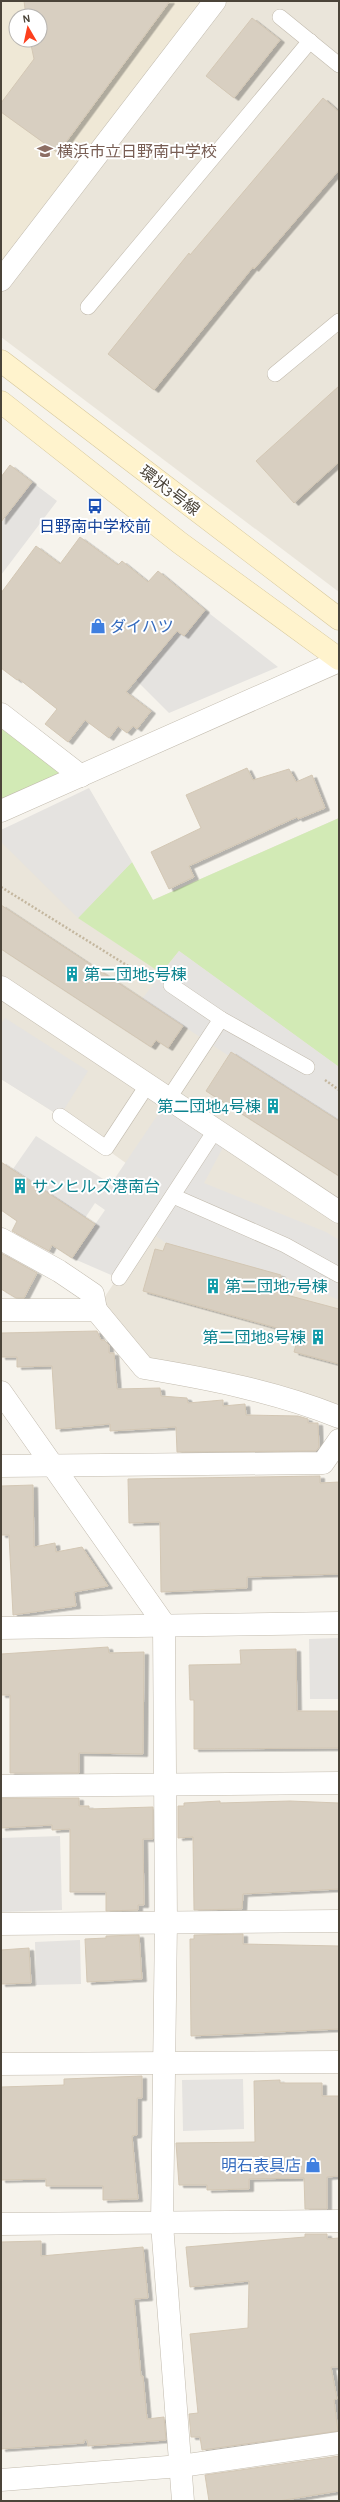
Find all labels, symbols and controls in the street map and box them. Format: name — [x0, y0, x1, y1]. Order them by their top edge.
north arrow — [8, 8, 48, 48]
text: N — [22, 13, 31, 25]
school or university icon: 横浜市立日野南中学校 — [36, 142, 54, 160]
place label: 横浜市立日野南中学校 — [57, 143, 217, 160]
street label: 環状3号線 — [136, 462, 203, 518]
bus stop icon: 日野南中学校前 — [86, 497, 104, 515]
place label: 日野南中学校前 — [39, 518, 151, 535]
shop icon: ダイハツ — [89, 617, 107, 635]
place label: ダイハツ — [110, 618, 174, 635]
building icon: 第二団地5号棟 — [63, 965, 81, 983]
place label: 第二団地5号棟 — [84, 966, 187, 983]
building icon: 第二団地4号棟 — [264, 1097, 282, 1115]
place label: 第二団地4号棟 — [157, 1098, 261, 1115]
building icon: サンヒルズ港南台 — [11, 1177, 29, 1195]
place label: サンヒルズ港南台 — [32, 1178, 160, 1195]
building icon: 第二団地7号棟 — [204, 1277, 222, 1295]
place label: 第二団地7号棟 — [225, 1278, 328, 1295]
building icon: 第二団地8号棟 — [309, 1328, 327, 1346]
place label: 第二団地8号棟 — [202, 1329, 306, 1346]
shop icon: 明石表具店 — [304, 2156, 322, 2174]
place label: 明石表具店 — [221, 2158, 301, 2174]

